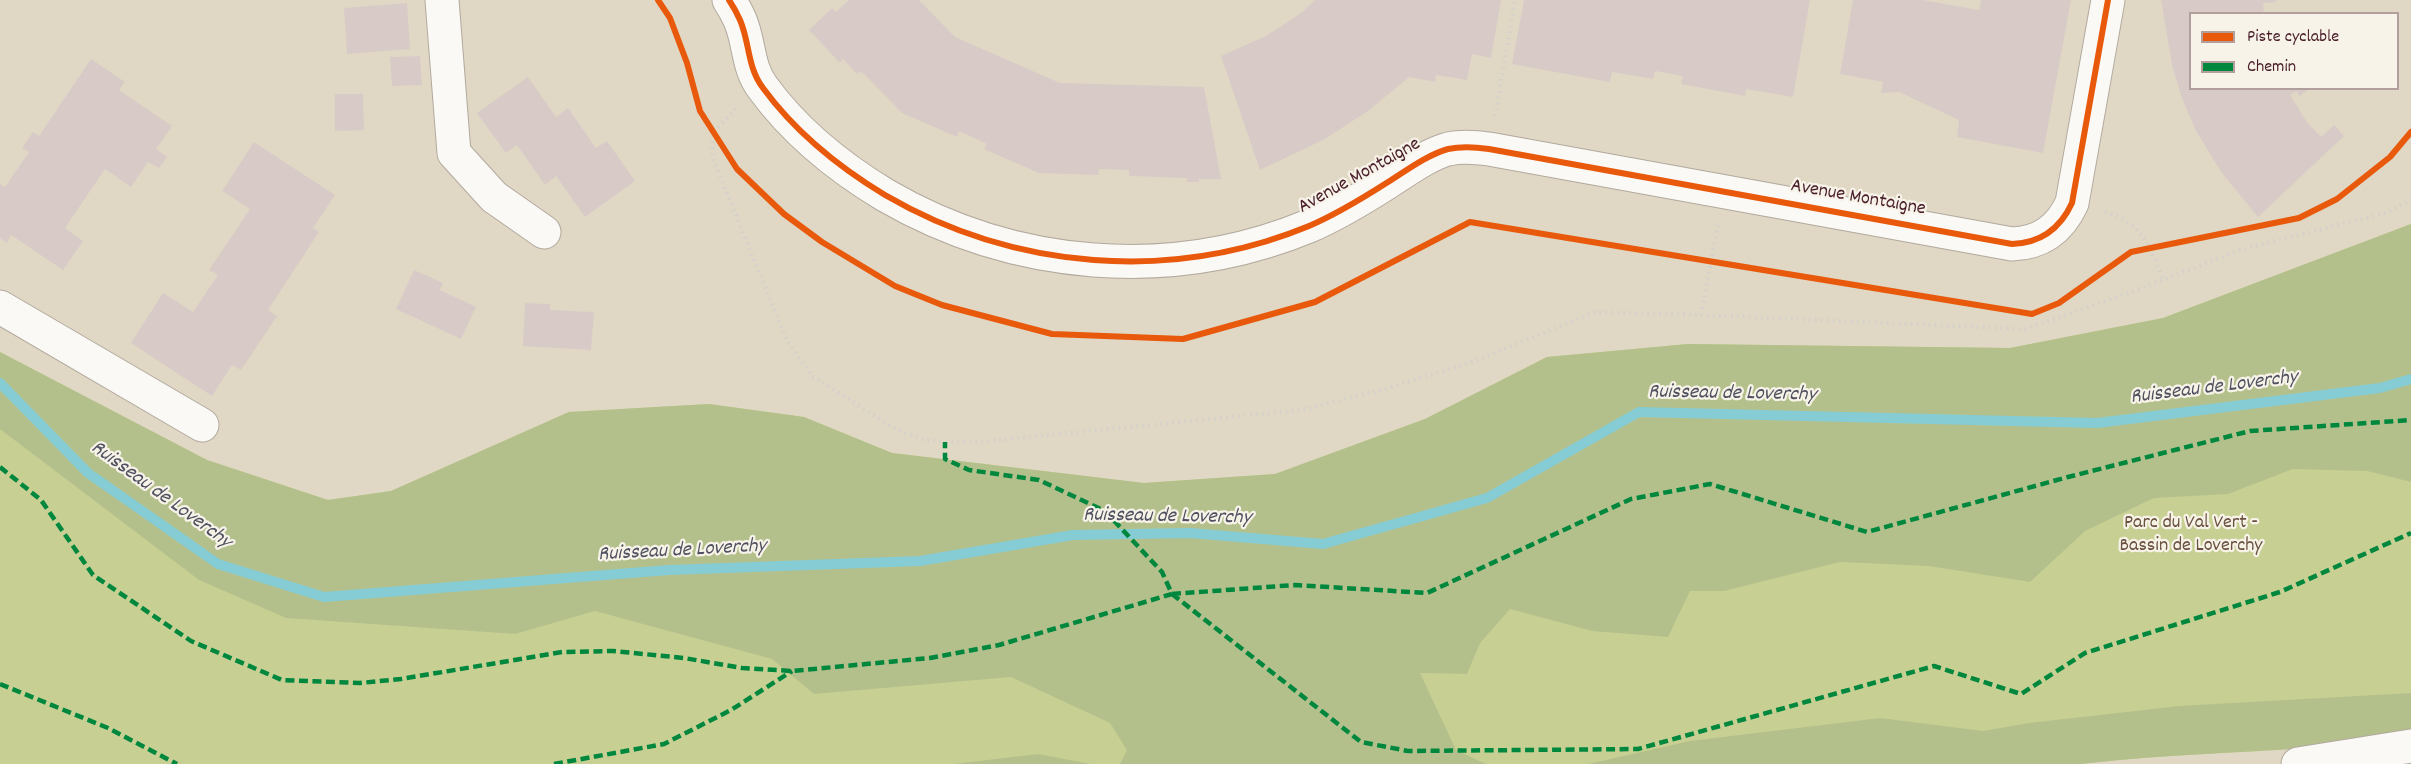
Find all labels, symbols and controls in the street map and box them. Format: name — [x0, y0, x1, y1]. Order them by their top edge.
legend — [2189, 12, 2399, 90]
text: Piste cyclable — [2247, 25, 2339, 50]
text: Chemin — [2247, 55, 2296, 80]
street label: Avenue Montaigne — [1295, 133, 1425, 221]
street label: Avenue Montaigne — [1789, 175, 1927, 223]
water label: Ruisseau de Loverchy — [2129, 366, 2299, 412]
water label: Ruisseau de Loverchy — [1648, 381, 1816, 409]
water label: Ruisseau de Loverchy — [85, 436, 235, 556]
water label: Ruisseau de Loverchy — [1083, 504, 1251, 532]
park label: Parc du Val Vert - Bassin de Loverchy — [2120, 512, 2262, 559]
water label: Ruisseau de Loverchy — [597, 535, 767, 569]

